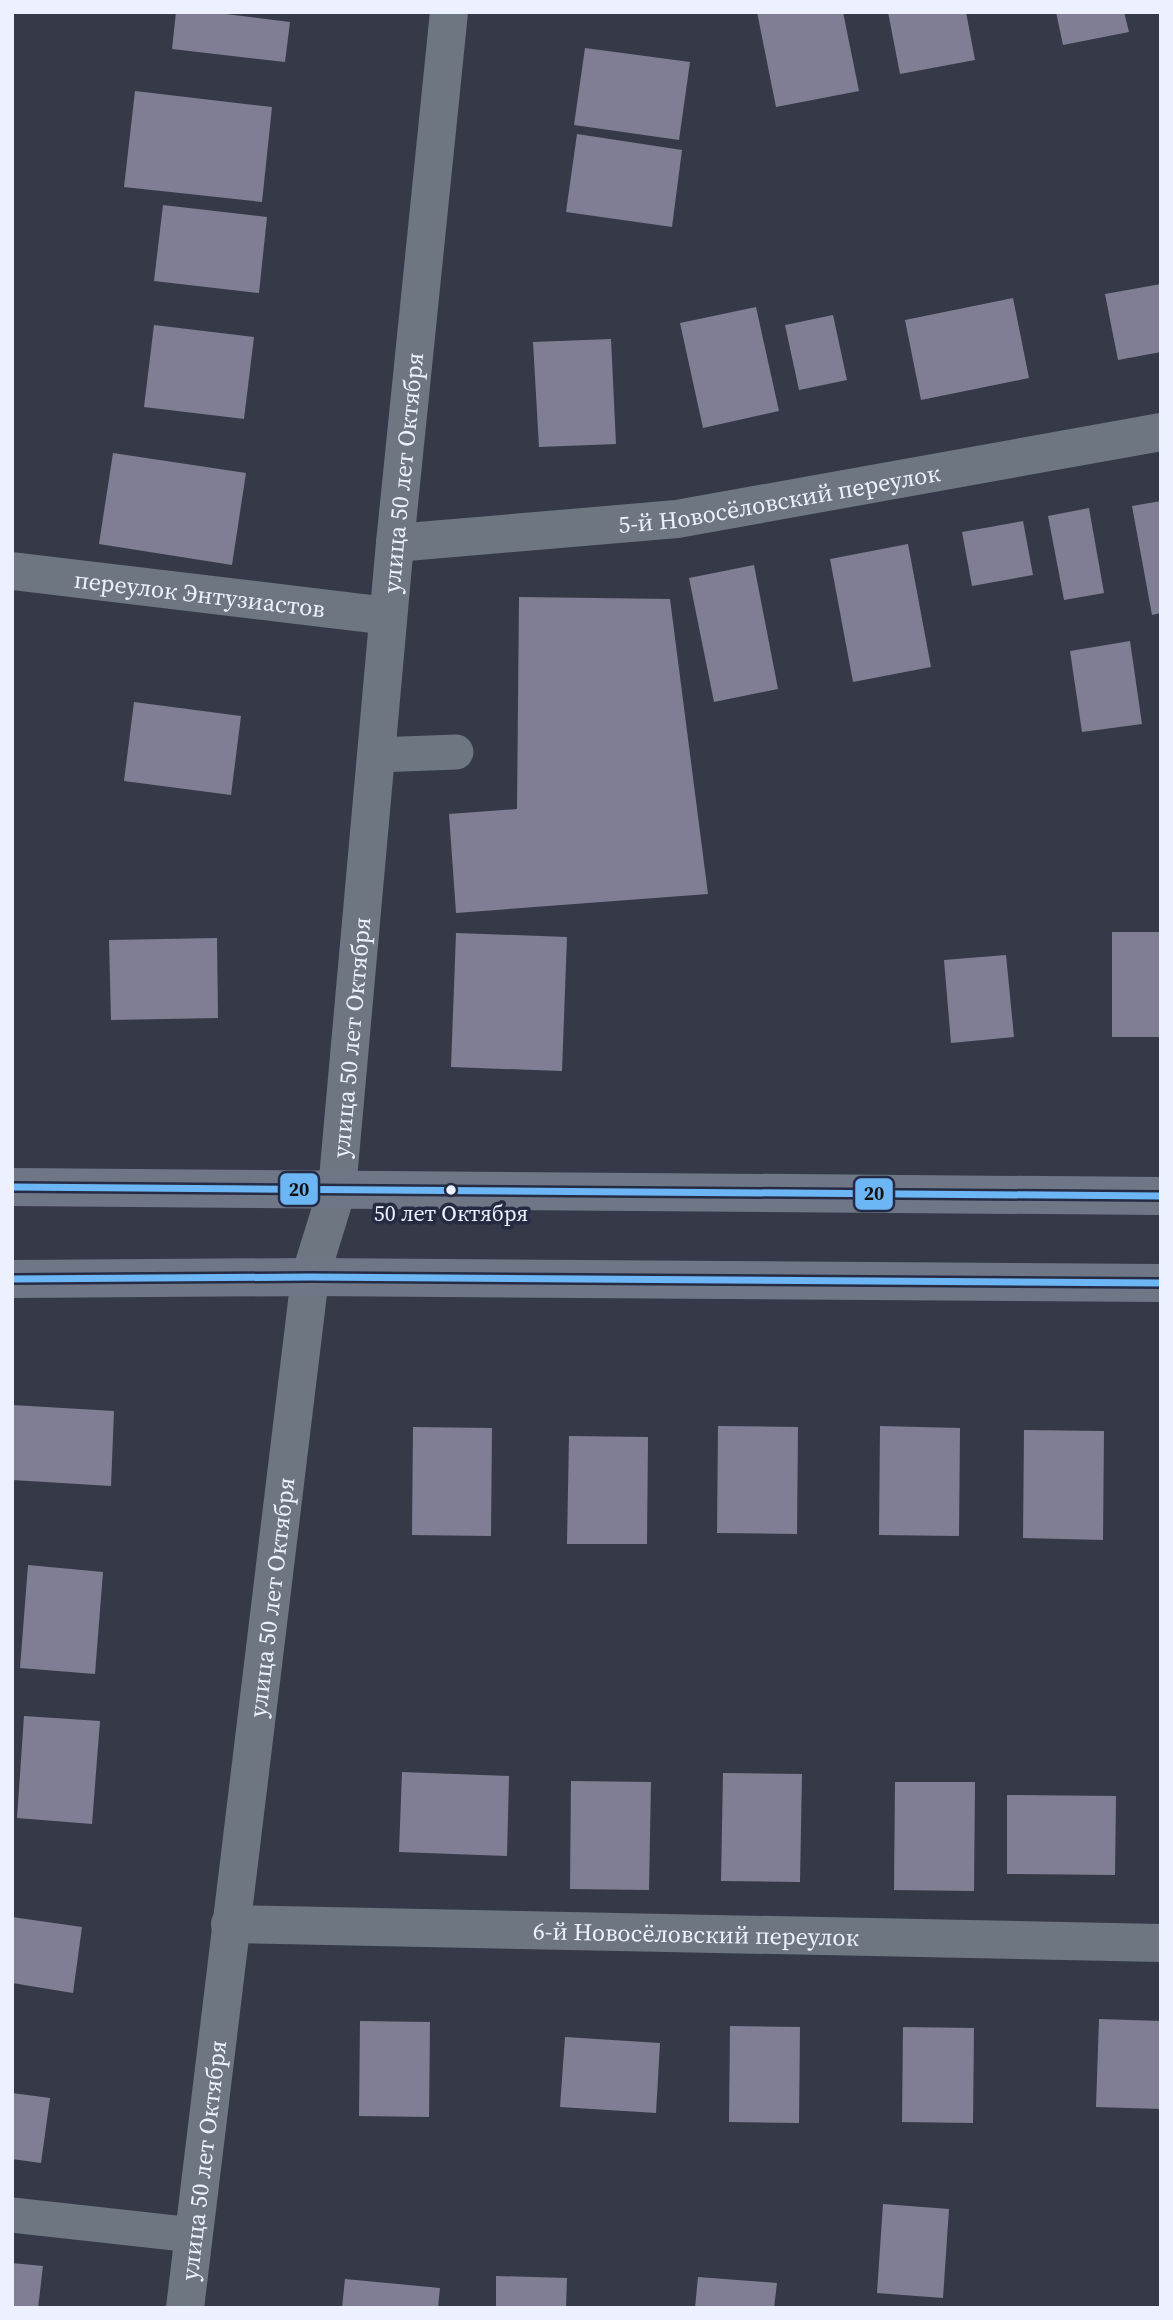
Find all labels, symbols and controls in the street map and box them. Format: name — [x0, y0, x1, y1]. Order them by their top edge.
street label: улица 50 лет Октября — [374, 351, 431, 594]
street label: 5-й Новосёловский переулок — [617, 456, 943, 540]
street label: переулок Энтузиастов — [72, 562, 327, 625]
street label: улица 50 лет Октября — [323, 915, 378, 1159]
line badge: 20 — [279, 1172, 319, 1206]
text: 20 — [289, 1176, 309, 1202]
line badge: 20 — [854, 1177, 894, 1211]
text: 20 — [864, 1180, 884, 1206]
marker: 50 лет Октября — [444, 1183, 458, 1197]
place label: 50 лет Октября — [374, 1198, 528, 1228]
street label: улица 50 лет Октября — [240, 1475, 302, 1719]
street label: 6-й Новосёловский переулок — [533, 1914, 859, 1953]
street label: улица 50 лет Октября — [172, 2038, 234, 2282]

